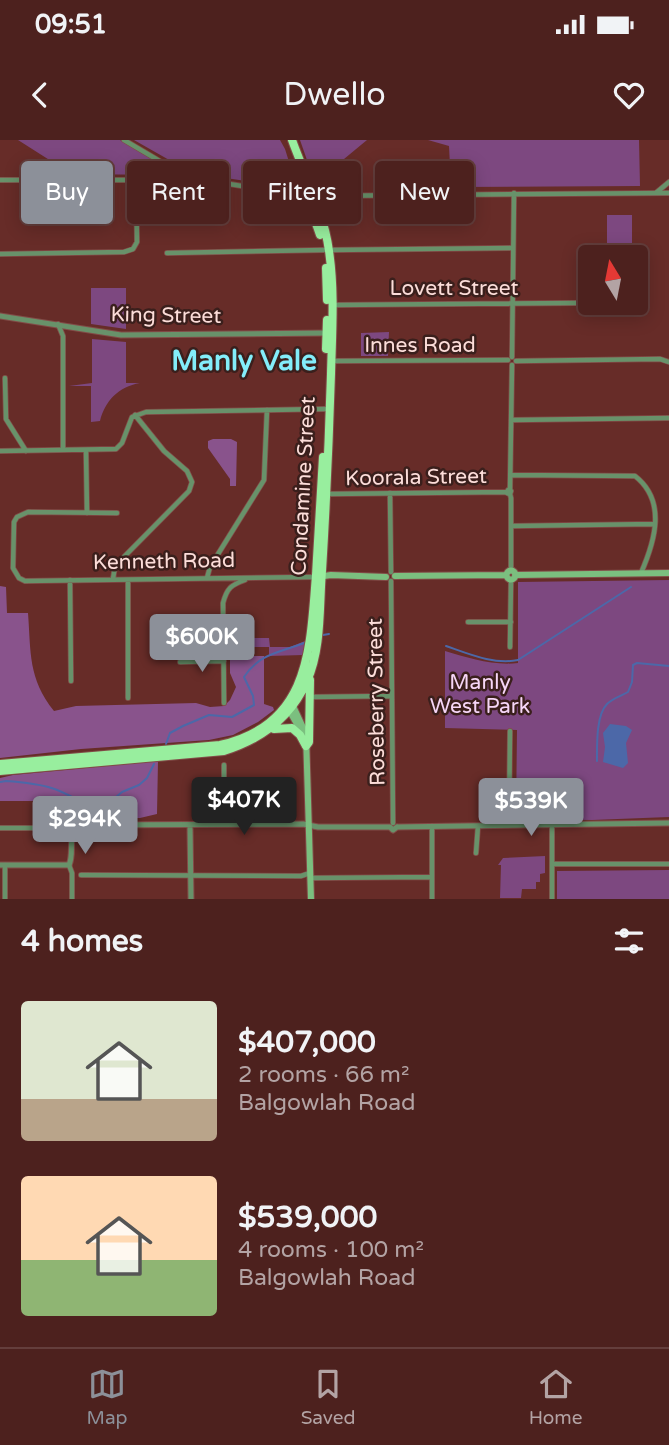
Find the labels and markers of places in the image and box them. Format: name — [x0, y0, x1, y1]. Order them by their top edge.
pin: $600K — [153, 615, 251, 674]
pin: $407K — [195, 778, 293, 837]
pin: $539K — [482, 778, 580, 838]
pin: $294K — [36, 796, 134, 856]

